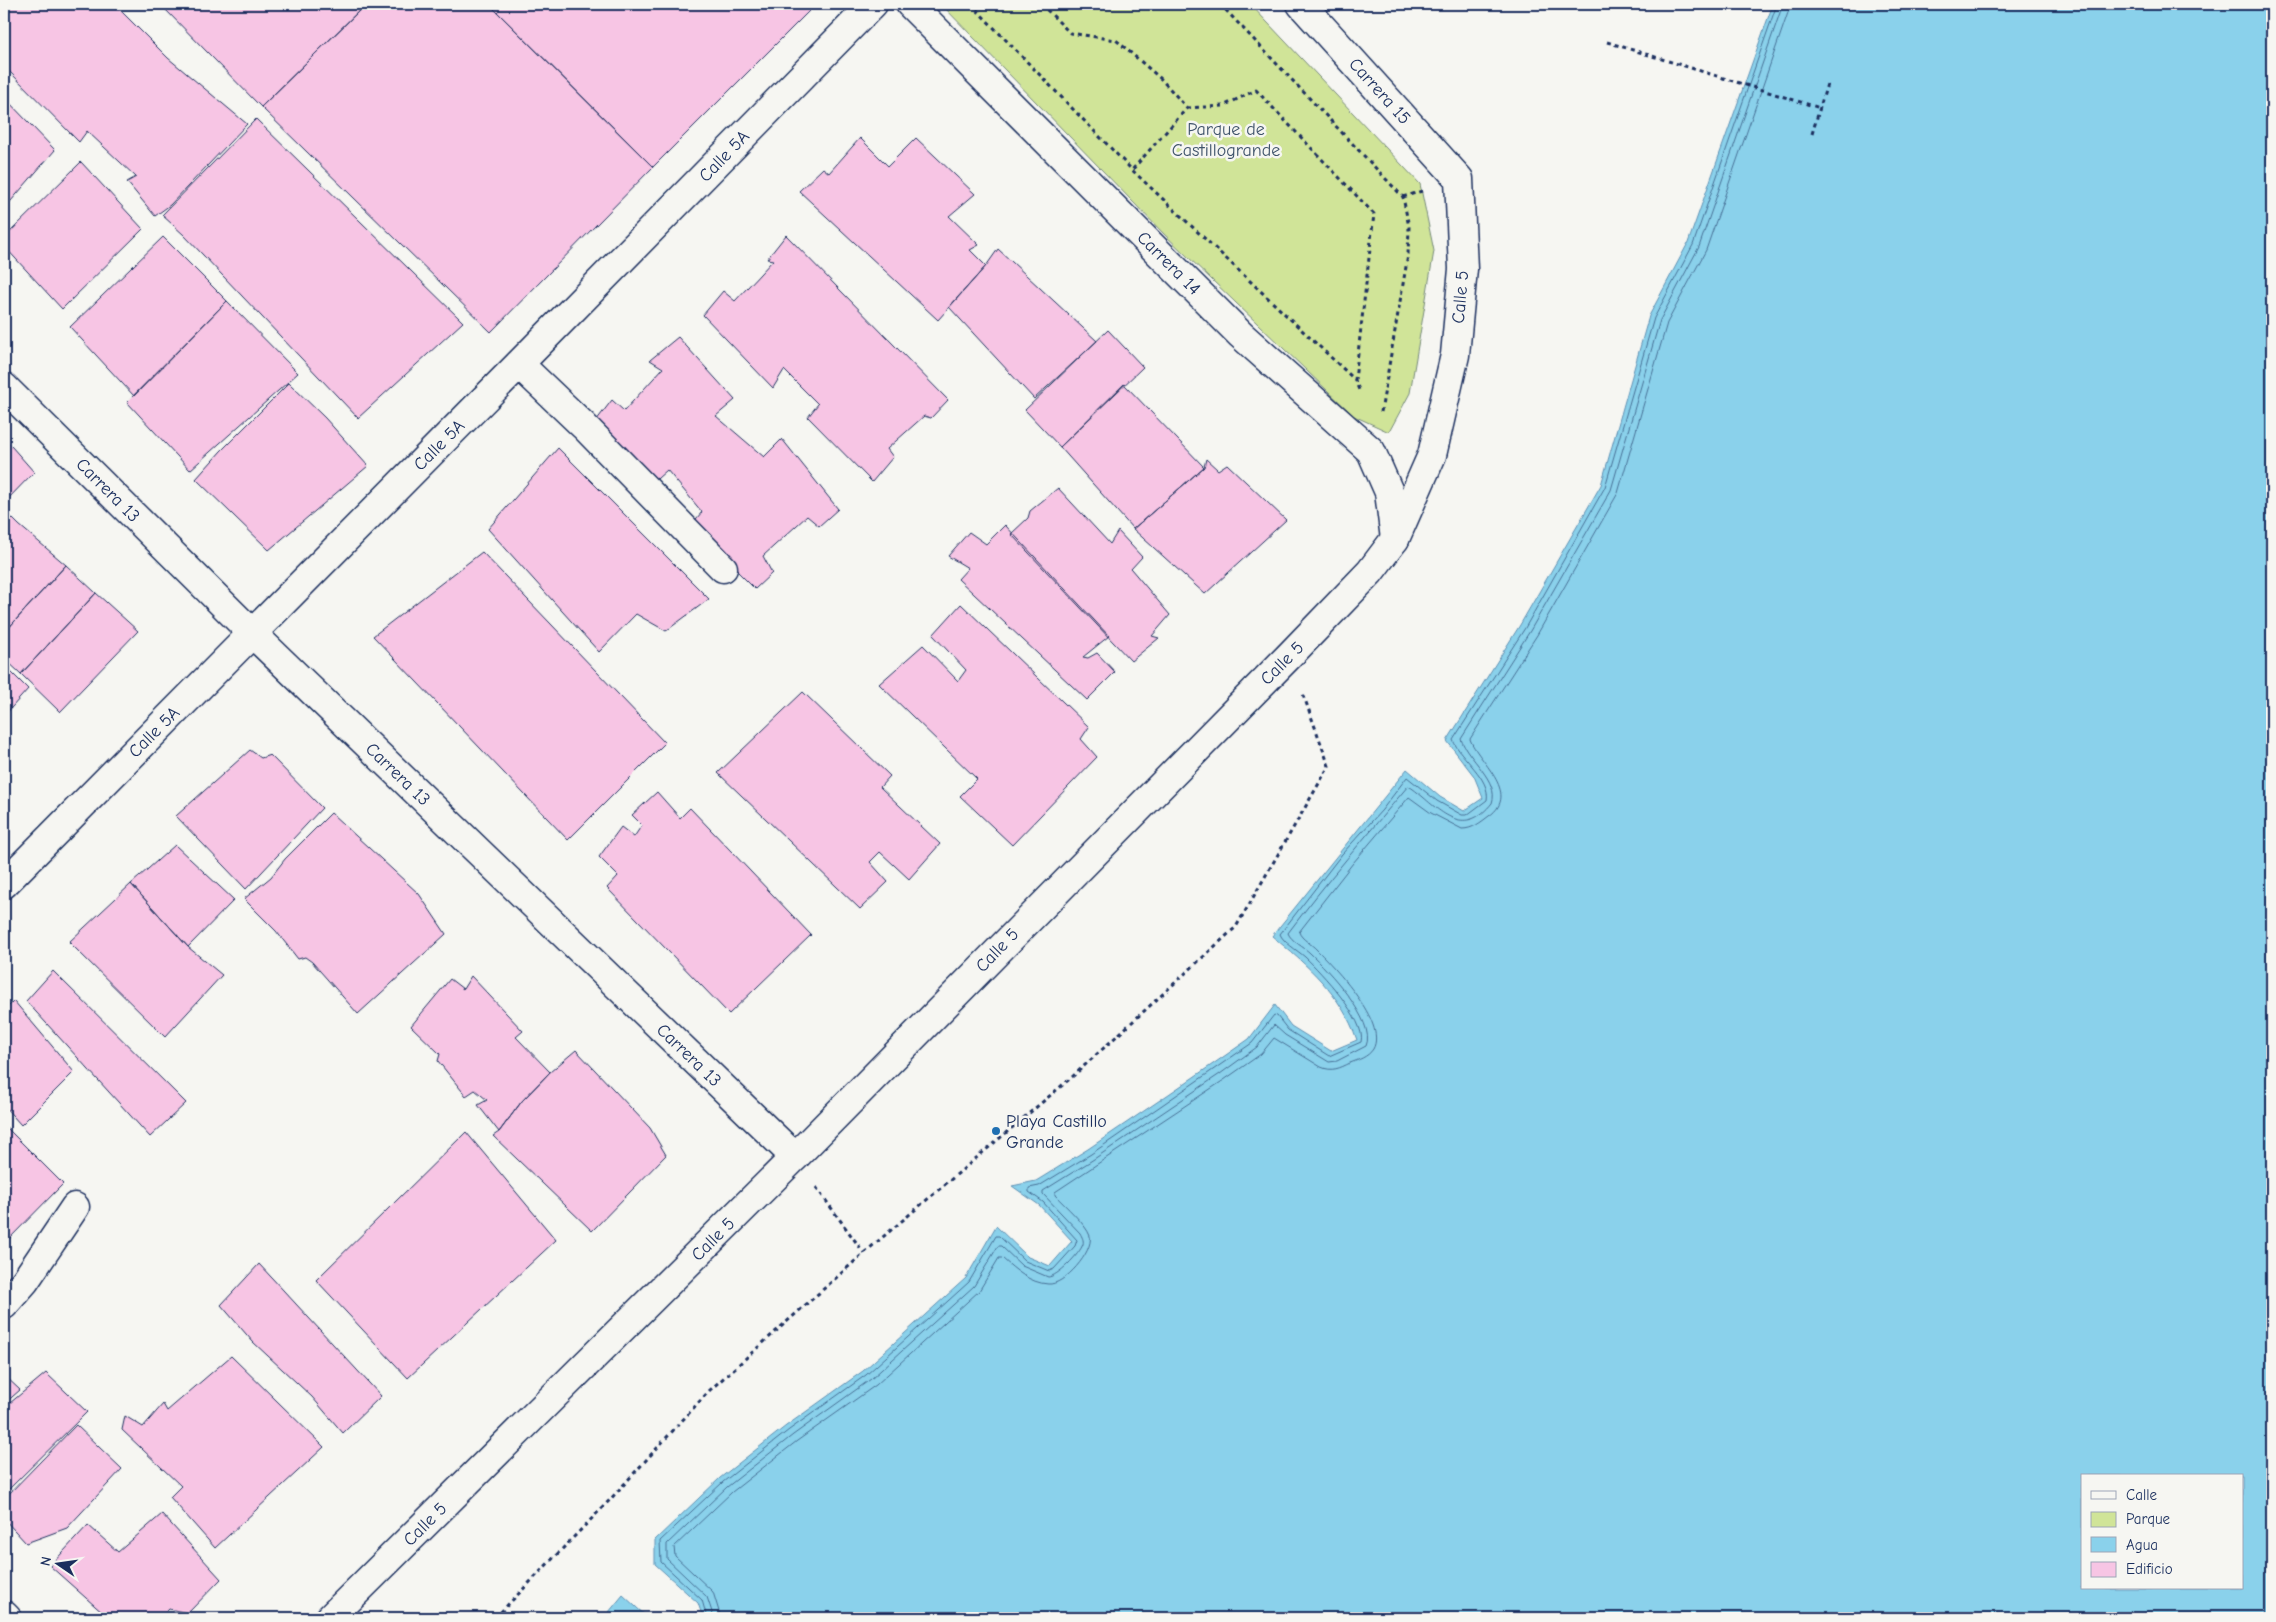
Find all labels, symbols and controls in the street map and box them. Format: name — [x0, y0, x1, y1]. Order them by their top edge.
street label: Carrera 15 — [1344, 54, 1415, 129]
park label: Parque de Castillogrande — [1172, 119, 1280, 161]
street label: Calle 5A — [695, 126, 754, 186]
street label: Carrera 14 — [1133, 227, 1205, 299]
street label: Calle 5 — [1448, 270, 1473, 324]
street label: Calle 5A — [409, 415, 469, 475]
street label: Carrera 13 — [71, 454, 144, 527]
street label: Calle 5 — [1256, 637, 1309, 690]
street label: Calle 5A — [124, 702, 184, 762]
street label: Carrera 13 — [361, 738, 434, 810]
street label: Calle 5 — [971, 924, 1023, 977]
street label: Carrera 13 — [652, 1019, 725, 1091]
place label: Playa Castillo Grande — [1006, 1111, 1107, 1153]
marker: Playa Castillo Grande — [990, 1125, 1002, 1137]
street label: Calle 5 — [687, 1213, 740, 1266]
legend — [2081, 1474, 2244, 1590]
text: Calle — [2126, 1486, 2158, 1504]
street label: Calle 5 — [399, 1498, 452, 1551]
text: Parque — [2126, 1510, 2171, 1528]
text: Agua — [2126, 1536, 2158, 1554]
north arrow — [32, 1540, 82, 1590]
text: N — [37, 1555, 55, 1568]
text: Edificio — [2126, 1560, 2173, 1578]

